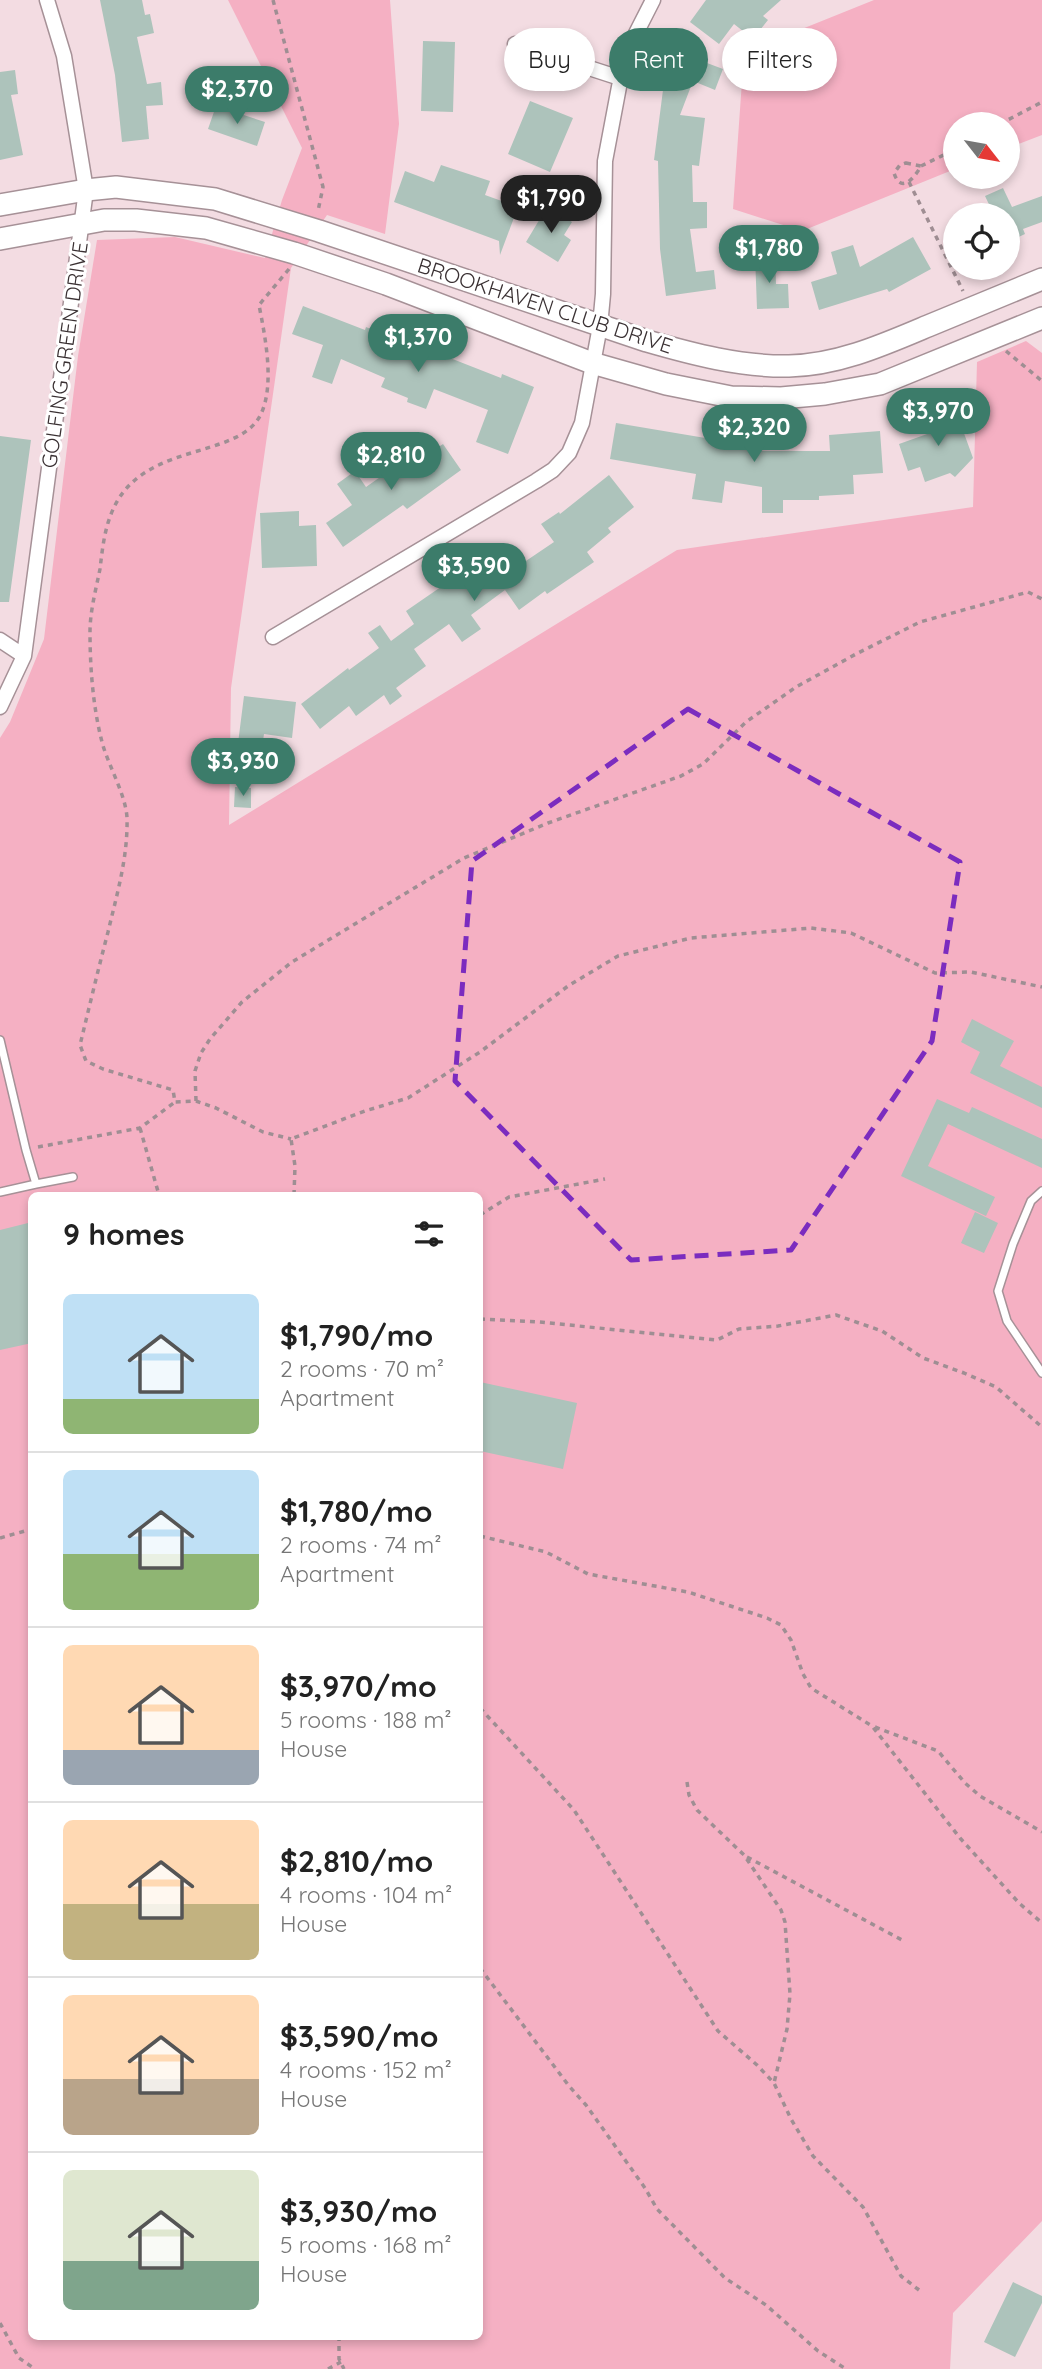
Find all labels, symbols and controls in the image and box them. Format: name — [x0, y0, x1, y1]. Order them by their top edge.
chip: Buy — [504, 28, 595, 91]
chip: Rent — [609, 28, 708, 91]
chip: Filters — [722, 28, 837, 91]
pin: $2,370 — [180, 66, 294, 126]
text: $2,370 — [201, 74, 273, 103]
north arrow — [943, 112, 1020, 189]
map controls — [943, 112, 1020, 280]
pin: $1,790 — [494, 176, 608, 235]
text: $1,790 — [517, 183, 585, 212]
button: locate — [943, 203, 1020, 280]
pin: $1,780 — [712, 226, 826, 285]
text: $1,780 — [735, 233, 803, 262]
street label: GOLFING GREEN DRIVE — [35, 240, 93, 470]
street label: BROOKHAVEN CLUB DRIVE — [414, 251, 676, 359]
pin: $1,370 — [361, 314, 475, 374]
text: $1,370 — [384, 322, 452, 351]
pin: $3,970 — [881, 388, 995, 448]
text: $3,970 — [902, 396, 974, 425]
pin: $2,320 — [697, 405, 811, 464]
text: $2,320 — [718, 412, 790, 441]
pin: $2,810 — [334, 433, 448, 492]
text: $2,810 — [357, 440, 425, 469]
pin: $3,590 — [417, 544, 531, 603]
text: $3,590 — [438, 551, 510, 580]
pin: $3,930 — [186, 738, 300, 798]
text: $3,930 — [207, 746, 279, 775]
text: 9 homes — [63, 1215, 185, 1253]
icon: filters — [410, 1215, 448, 1253]
text: $1,790/mo — [280, 1316, 433, 1354]
icon: home — [119, 1322, 203, 1406]
text: 2 rooms · 70 m² — [280, 1354, 444, 1383]
text: Apartment — [280, 1383, 394, 1412]
text: $1,780/mo — [280, 1492, 433, 1530]
icon: home — [119, 1498, 203, 1582]
text: 2 rooms · 74 m² — [280, 1530, 442, 1559]
text: Apartment — [280, 1559, 394, 1588]
text: $3,970/mo — [280, 1667, 437, 1705]
icon: home — [119, 1673, 203, 1757]
text: 5 rooms · 188 m² — [280, 1705, 452, 1734]
text: House — [280, 1734, 347, 1763]
text: $2,810/mo — [280, 1842, 433, 1880]
icon: home — [119, 1848, 203, 1932]
text: 4 rooms · 104 m² — [280, 1880, 452, 1909]
text: House — [280, 1909, 347, 1938]
text: $3,590/mo — [280, 2017, 438, 2055]
icon: home — [119, 2023, 203, 2107]
text: 4 rooms · 152 m² — [280, 2055, 452, 2084]
text: House — [280, 2084, 347, 2113]
text: $3,930/mo — [280, 2192, 437, 2230]
icon: home — [119, 2198, 203, 2282]
text: 5 rooms · 168 m² — [280, 2230, 452, 2259]
text: House — [280, 2259, 347, 2288]

